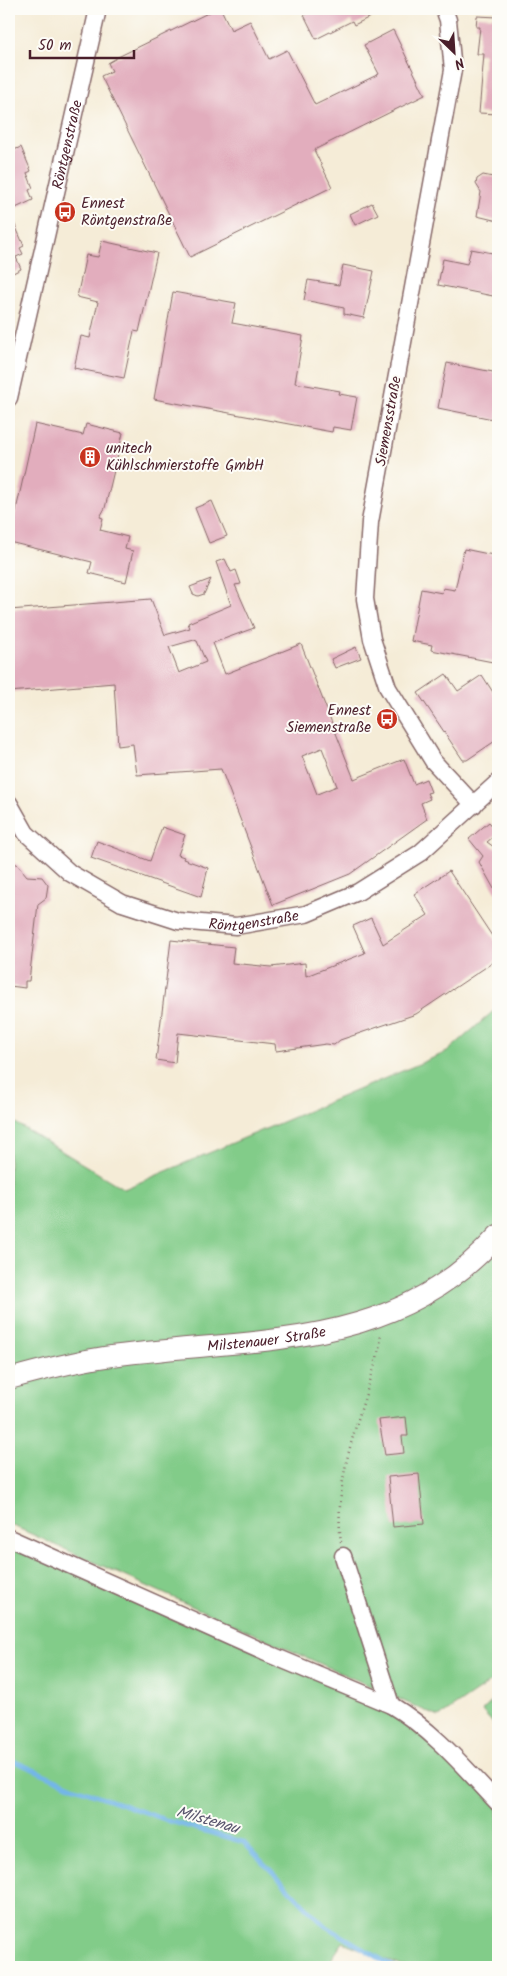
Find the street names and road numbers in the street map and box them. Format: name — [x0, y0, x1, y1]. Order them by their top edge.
street label: Röntgenstraße — [46, 97, 90, 192]
street label: Siemensstraße — [369, 374, 409, 468]
street label: Röntgenstraße — [207, 904, 301, 939]
street label: Milstenauer Straße — [206, 1320, 328, 1359]

